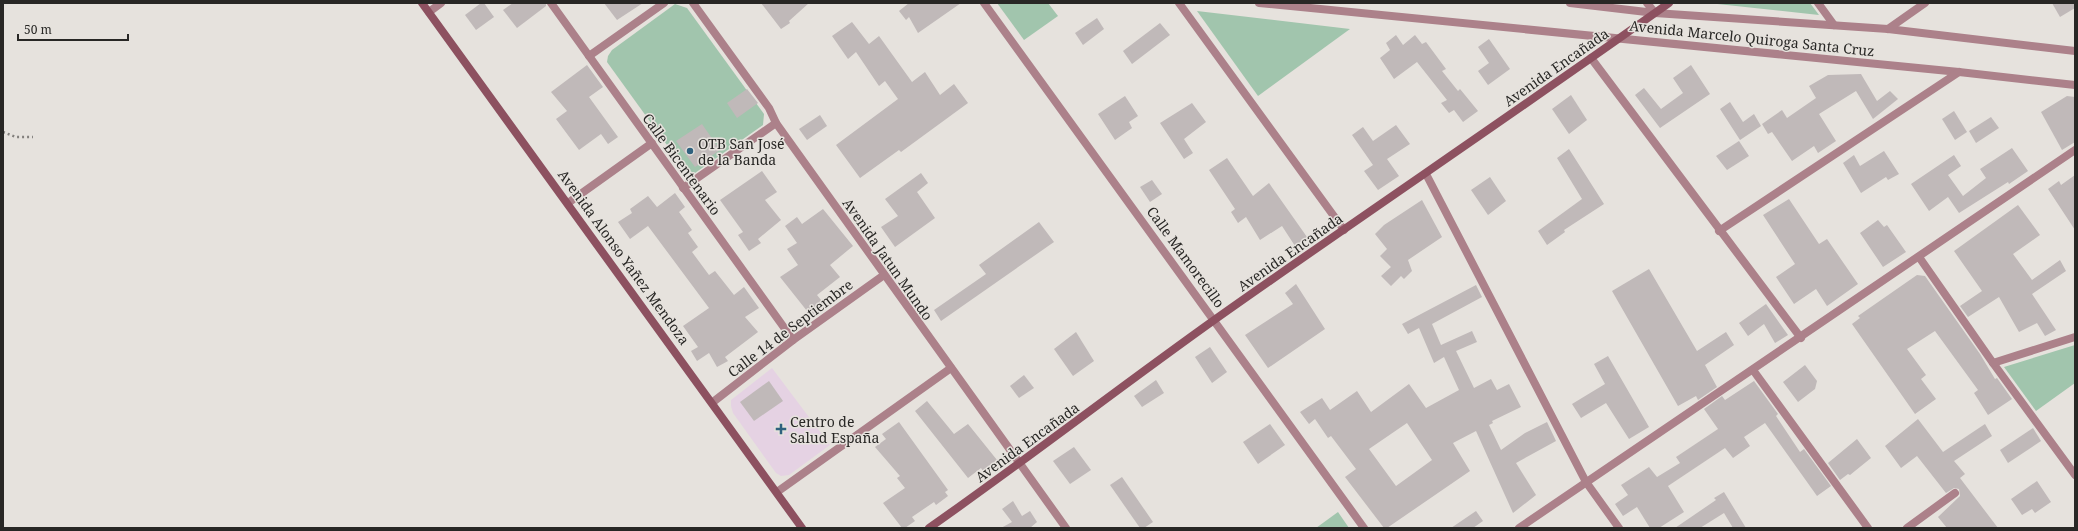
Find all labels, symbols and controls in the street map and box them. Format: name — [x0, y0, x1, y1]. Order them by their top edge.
scale bar — [18, 16, 128, 42]
street label: Avenida Marcelo Quiroga Santa Cruz — [1629, 16, 1875, 60]
text: 50 m — [24, 21, 52, 38]
street label: Avenida Encañada — [1500, 24, 1612, 110]
street label: Calle Bicentenario — [639, 109, 725, 219]
place label: OTB San José de la Banda — [698, 134, 785, 169]
marker: OTB San José de la Banda — [685, 146, 695, 156]
street label: Avenida Alonso Yañez Mendoza — [554, 166, 694, 348]
street label: Avenida Jatun Mundo — [839, 194, 937, 324]
street label: Calle Mamorecillo — [1143, 203, 1229, 311]
street label: Avenida Encañada — [1234, 209, 1346, 295]
street label: Calle 14 de Septiembre — [724, 275, 856, 381]
street label: Avenida Encañada — [971, 398, 1083, 486]
place label: Centro de Salud España — [790, 412, 880, 447]
marker: Centro de Salud España — [775, 423, 787, 435]

